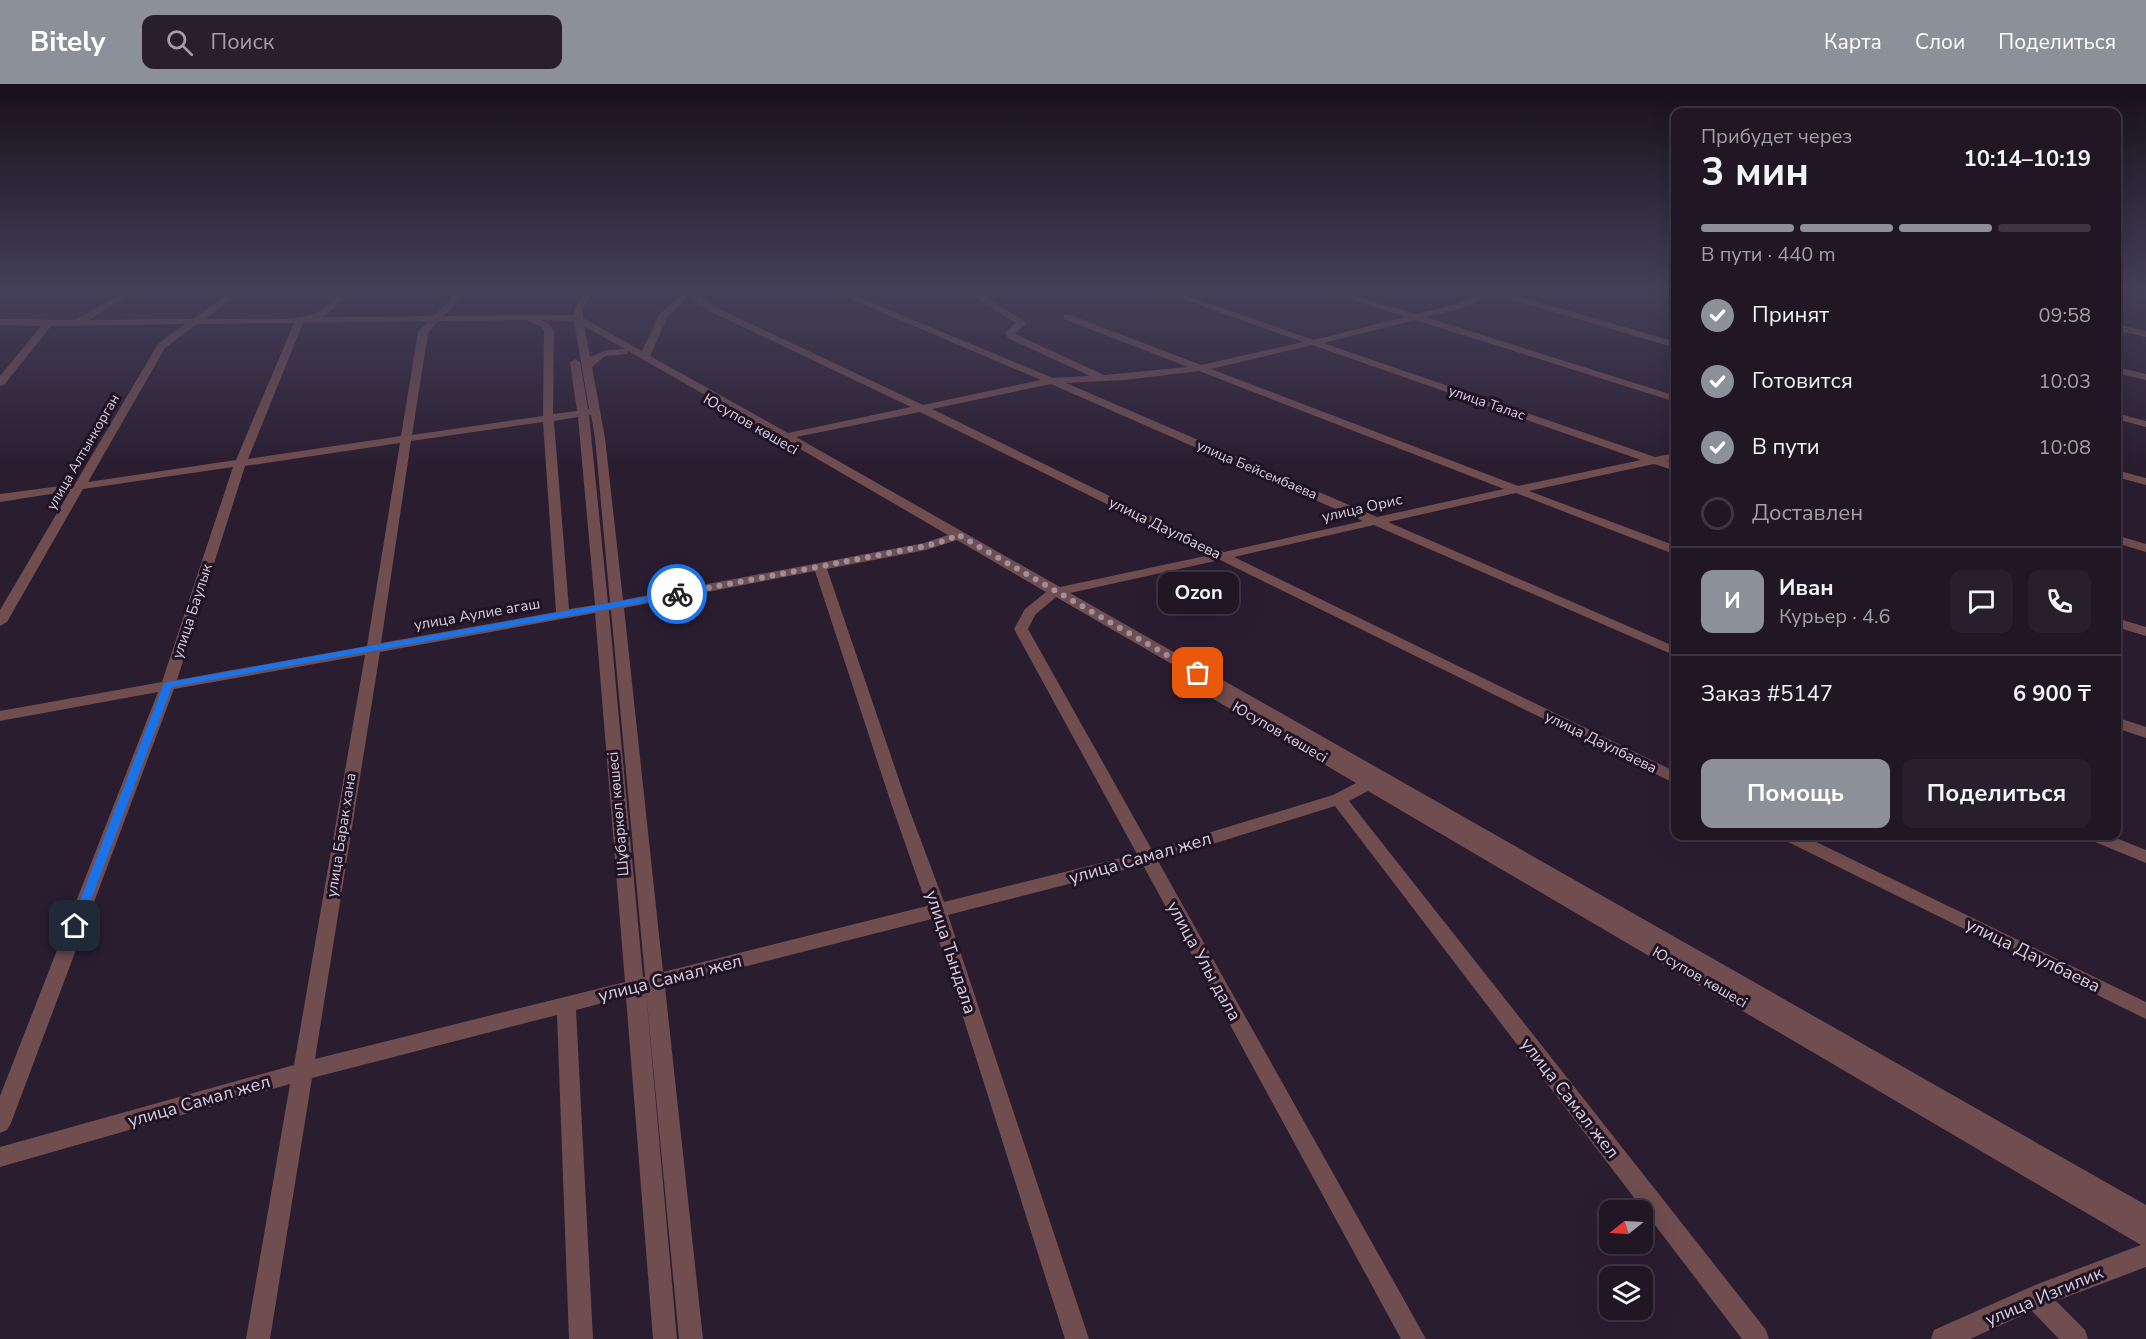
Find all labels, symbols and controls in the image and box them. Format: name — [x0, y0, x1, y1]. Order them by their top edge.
search box — [142, 15, 562, 69]
text: Bitely — [30, 23, 106, 61]
icon: search — [163, 26, 196, 59]
text: Поиск — [211, 27, 274, 57]
text: Карта — [1824, 28, 1882, 56]
text: Слои — [1915, 28, 1965, 56]
text: Поделиться — [1998, 28, 2116, 56]
text: Прибудет через — [1701, 123, 1852, 150]
text: 10:14–10:19 — [1963, 144, 2091, 174]
text: 3 мин — [1701, 146, 1809, 199]
text: В пути · 440 m — [1701, 241, 1836, 268]
icon: check — [1701, 299, 1734, 332]
text: Принят — [1752, 300, 1829, 330]
text: 09:58 — [2038, 302, 2091, 329]
icon: check — [1701, 365, 1734, 398]
text: Готовится — [1752, 366, 1853, 396]
text: 10:03 — [2038, 368, 2091, 395]
street label: улица Талас — [1446, 381, 1528, 425]
street label: Юсупов көшесі — [700, 389, 802, 459]
street label: улица Алтынкорган — [42, 391, 124, 513]
icon: check — [1701, 431, 1734, 464]
text: В пути — [1752, 432, 1820, 462]
text: 10:08 — [2038, 434, 2091, 461]
street label: улица Бейсембаева — [1194, 436, 1320, 504]
street label: улица Орис — [1320, 489, 1404, 527]
street label: улица Даулбаева — [1106, 492, 1224, 564]
text: Доставлен — [1752, 498, 1863, 528]
street label: улица Баулык — [167, 561, 217, 661]
courier — [647, 564, 707, 624]
button: chat — [1950, 570, 2013, 633]
button: phone — [2028, 570, 2091, 633]
callout: Ozon — [1158, 571, 1238, 613]
text: Иван — [1779, 573, 1834, 603]
icon: bike — [661, 578, 694, 611]
text: Ozon — [1174, 579, 1223, 606]
text: И — [1724, 586, 1741, 616]
street label: улица Аулие агаш — [412, 593, 542, 635]
text: Курьер · 4.6 — [1779, 603, 1891, 630]
pin — [1172, 647, 1223, 698]
icon: bag — [1181, 656, 1214, 689]
text: Заказ #5147 — [1701, 679, 1833, 709]
text: 6 900 ₸ — [2013, 679, 2091, 709]
street label: Юсупов көшесі — [1229, 697, 1331, 767]
street label: улица Даулбаева — [1542, 706, 1660, 778]
street label: Шұбаркөл көшесі — [603, 751, 633, 877]
button: Помощь — [1701, 759, 1890, 828]
button: Поделиться — [1902, 759, 2091, 828]
street label: улица Барак хана — [321, 772, 361, 898]
street label: улица Самал жел — [1066, 826, 1214, 890]
street label: улица Тындала — [920, 887, 982, 1017]
street label: улица Улы дала — [1161, 897, 1247, 1025]
pin — [49, 900, 100, 951]
icon: home — [58, 909, 91, 942]
street label: улица Даулбаева — [1962, 912, 2104, 998]
street label: Юсупов көшесі — [1649, 942, 1751, 1012]
street label: улица Самал жел — [596, 949, 744, 1007]
street label: улица Самал жел — [1515, 1033, 1625, 1163]
street label: улица Самал жел — [125, 1069, 273, 1133]
north arrow — [1599, 1200, 1653, 1254]
map controls — [1599, 1200, 1653, 1320]
street label: улица Изгилик — [1981, 1260, 2107, 1332]
button: layers — [1599, 1266, 1653, 1320]

